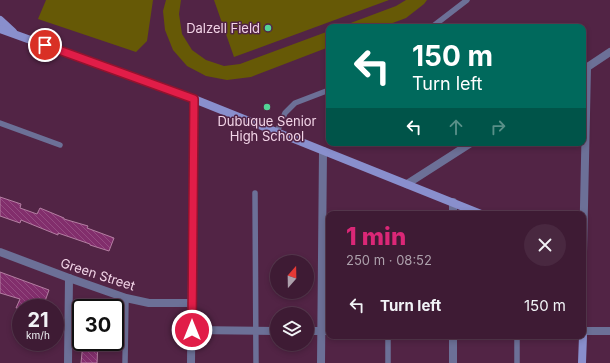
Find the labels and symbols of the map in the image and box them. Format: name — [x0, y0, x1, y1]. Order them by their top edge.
place label: Dalzell Field — [186, 20, 260, 36]
marker: Dalzell Field — [263, 23, 273, 33]
pin — [28, 28, 62, 62]
marker: Dubuque Senior High School — [262, 102, 272, 112]
place label: Dubuque Senior High School — [217, 113, 317, 144]
street label: Green Street — [59, 254, 137, 294]
north arrow — [270, 255, 314, 299]
speed limit sign: 30 — [72, 299, 124, 351]
position arrow — [171, 309, 213, 351]

